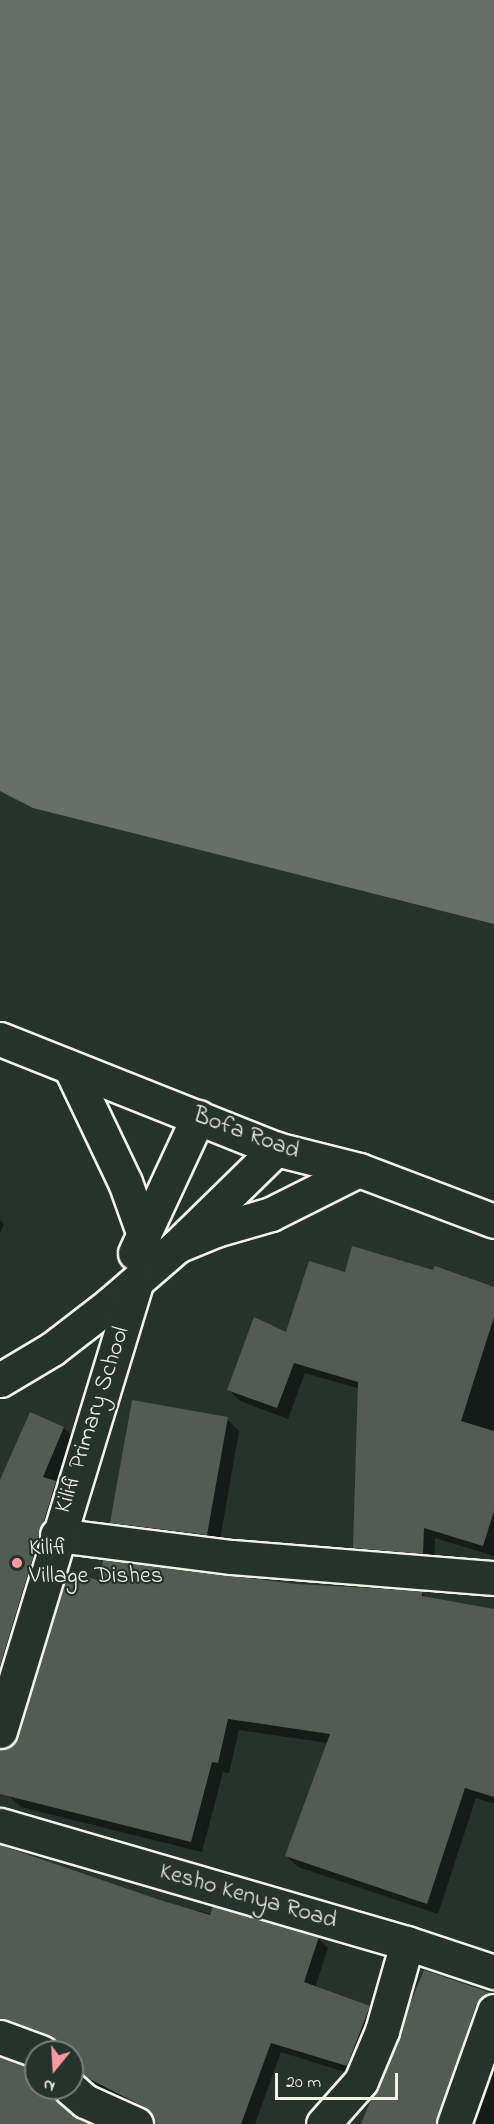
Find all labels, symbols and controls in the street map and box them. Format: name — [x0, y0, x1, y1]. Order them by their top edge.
street label: Bofa Road — [189, 1101, 303, 1167]
street label: Kilifi Primary School — [49, 1323, 137, 1517]
place label: Kilifi Village Dishes — [29, 1535, 163, 1591]
marker: Kilifi Village Dishes — [10, 1556, 24, 1570]
street label: Kesho Kenya Road — [156, 1858, 340, 1936]
north arrow — [24, 2040, 84, 2100]
scale bar — [278, 2061, 401, 2099]
text: 20 m — [286, 2070, 321, 2096]
text: N — [40, 2072, 58, 2098]

